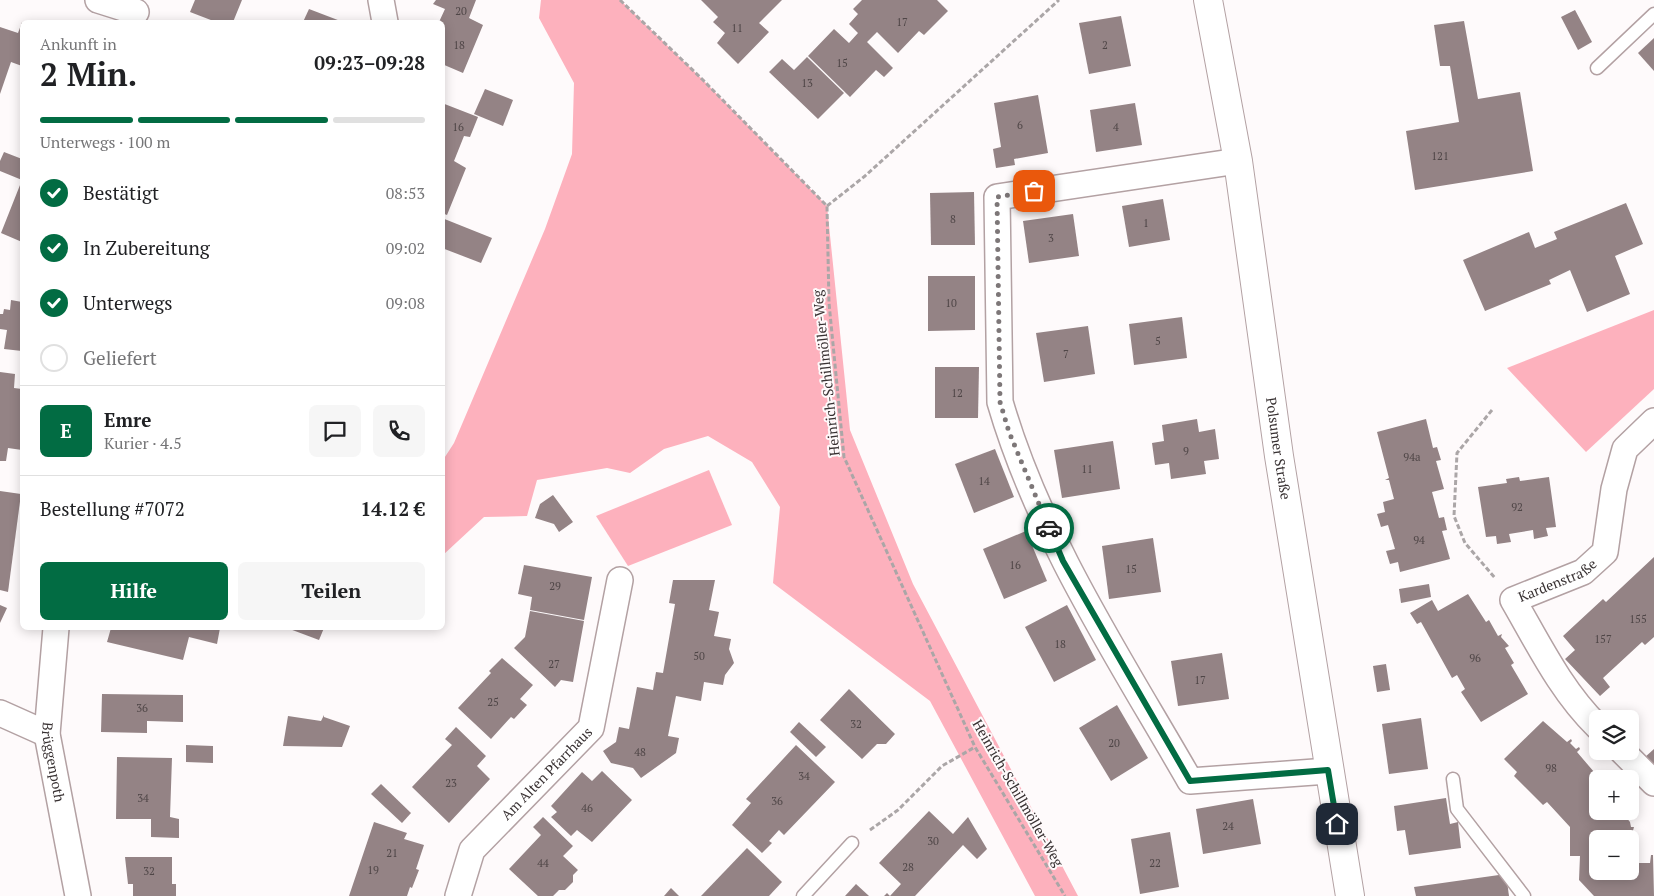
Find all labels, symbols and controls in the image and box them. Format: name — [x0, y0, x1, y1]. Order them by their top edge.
house number: 20 — [455, 4, 467, 18]
house number: 17 — [896, 15, 908, 29]
house number: 11 — [731, 21, 743, 35]
text: Ankunft in — [40, 33, 117, 55]
house number: 18 — [453, 38, 465, 52]
house number: 2 — [1102, 38, 1108, 52]
text: 09:23–09:28 — [314, 50, 425, 75]
text: 2 Min. — [40, 53, 137, 95]
house number: 15 — [836, 56, 848, 70]
house number: 13 — [801, 76, 813, 90]
house number: 6 — [1017, 118, 1023, 132]
house number: 16 — [452, 120, 464, 134]
house number: 4 — [1113, 120, 1119, 134]
text: Unterwegs · 100 m — [40, 131, 170, 153]
house number: 121 — [1431, 149, 1449, 163]
pin — [1013, 170, 1055, 212]
icon: bag — [1020, 177, 1048, 205]
icon: check — [40, 179, 68, 207]
text: Bestätigt — [83, 180, 159, 205]
text: 08:53 — [386, 182, 425, 204]
house number: 8 — [950, 212, 956, 226]
house number: 1 — [1143, 216, 1149, 230]
house number: 3 — [1048, 231, 1054, 245]
icon: check — [40, 234, 68, 262]
text: In Zubereitung — [83, 235, 210, 260]
text: 09:02 — [386, 237, 425, 259]
street label: Heinrich-Schillmöller-Weg — [807, 288, 844, 457]
icon: check — [40, 289, 68, 317]
text: Unterwegs — [83, 290, 173, 315]
text: 09:08 — [386, 292, 425, 314]
house number: 10 — [945, 296, 957, 310]
house number: 5 — [1155, 334, 1161, 348]
text: Geliefert — [83, 345, 157, 370]
house number: 7 — [1063, 347, 1069, 361]
house number: 12 — [951, 386, 963, 400]
street label: Polsumer Straße — [1262, 396, 1296, 501]
button: chat — [309, 405, 361, 457]
button: phone — [373, 405, 425, 457]
text: Emre — [104, 407, 151, 432]
text: E — [60, 418, 72, 443]
text: Kurier · 4.5 — [104, 432, 182, 454]
house number: 9 — [1183, 444, 1189, 458]
house number: 94a — [1403, 450, 1421, 464]
house number: 11 — [1081, 462, 1093, 476]
house number: 14 — [978, 474, 990, 488]
text: Bestellung #7072 — [40, 496, 185, 521]
text: 14.12 € — [361, 496, 425, 521]
house number: 92 — [1511, 500, 1523, 514]
courier — [1024, 503, 1074, 553]
icon: car — [1035, 514, 1063, 542]
house number: 94 — [1413, 533, 1425, 547]
street label: Kardenstraße — [1515, 554, 1600, 606]
house number: 16 — [1009, 558, 1021, 572]
button: Hilfe — [40, 562, 228, 620]
button: Teilen — [238, 562, 425, 620]
house number: 15 — [1125, 562, 1137, 576]
house number: 29 — [549, 579, 561, 593]
house number: 155 — [1629, 612, 1647, 626]
house number: 157 — [1594, 632, 1612, 646]
house number: 18 — [1054, 637, 1066, 651]
house number: 50 — [693, 649, 705, 663]
house number: 96 — [1469, 651, 1481, 665]
house number: 27 — [548, 657, 560, 671]
house number: 17 — [1194, 673, 1206, 687]
house number: 25 — [487, 695, 499, 709]
house number: 36 — [136, 701, 148, 715]
map controls — [1589, 710, 1639, 880]
button: layers — [1589, 710, 1639, 760]
street label: Heinrich-Schillmöller-Weg — [968, 716, 1069, 870]
house number: 32 — [850, 717, 862, 731]
street label: Brüggenpoth — [38, 721, 70, 804]
street label: Am Alten Pfarrhaus — [497, 722, 596, 824]
house number: 20 — [1108, 736, 1120, 750]
house number: 48 — [634, 745, 646, 759]
house number: 98 — [1545, 761, 1557, 775]
house number: 34 — [798, 769, 810, 783]
button: + — [1589, 770, 1639, 820]
house number: 23 — [445, 776, 457, 790]
house number: 34 — [137, 791, 149, 805]
house number: 36 — [771, 794, 783, 808]
house number: 46 — [581, 801, 593, 815]
pin — [1316, 803, 1358, 845]
icon: home — [1323, 810, 1351, 838]
house number: 24 — [1222, 819, 1234, 833]
button: − — [1589, 830, 1639, 880]
house number: 30 — [927, 834, 939, 848]
house number: 21 — [386, 846, 398, 860]
house number: 44 — [537, 856, 549, 870]
house number: 22 — [1149, 856, 1161, 870]
house number: 28 — [902, 860, 914, 874]
house number: 19 — [367, 863, 379, 877]
house number: 32 — [143, 864, 155, 878]

